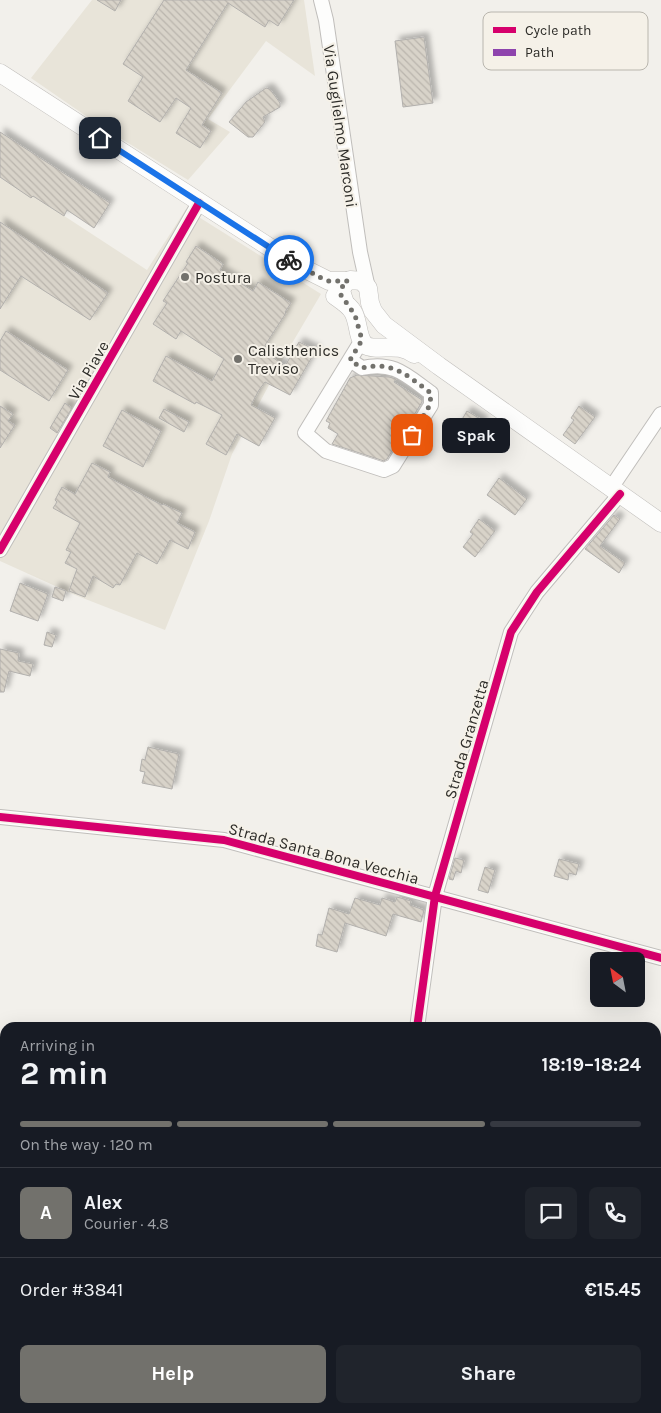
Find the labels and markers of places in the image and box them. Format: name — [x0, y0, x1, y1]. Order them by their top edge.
pin — [79, 117, 121, 159]
place label: Postura — [195, 268, 251, 287]
marker: Postura — [179, 271, 191, 283]
place label: Calisthenics Treviso — [248, 341, 339, 378]
marker: Calisthenics Treviso — [232, 353, 244, 365]
pin — [391, 414, 433, 456]
callout: Spak — [442, 418, 510, 452]

